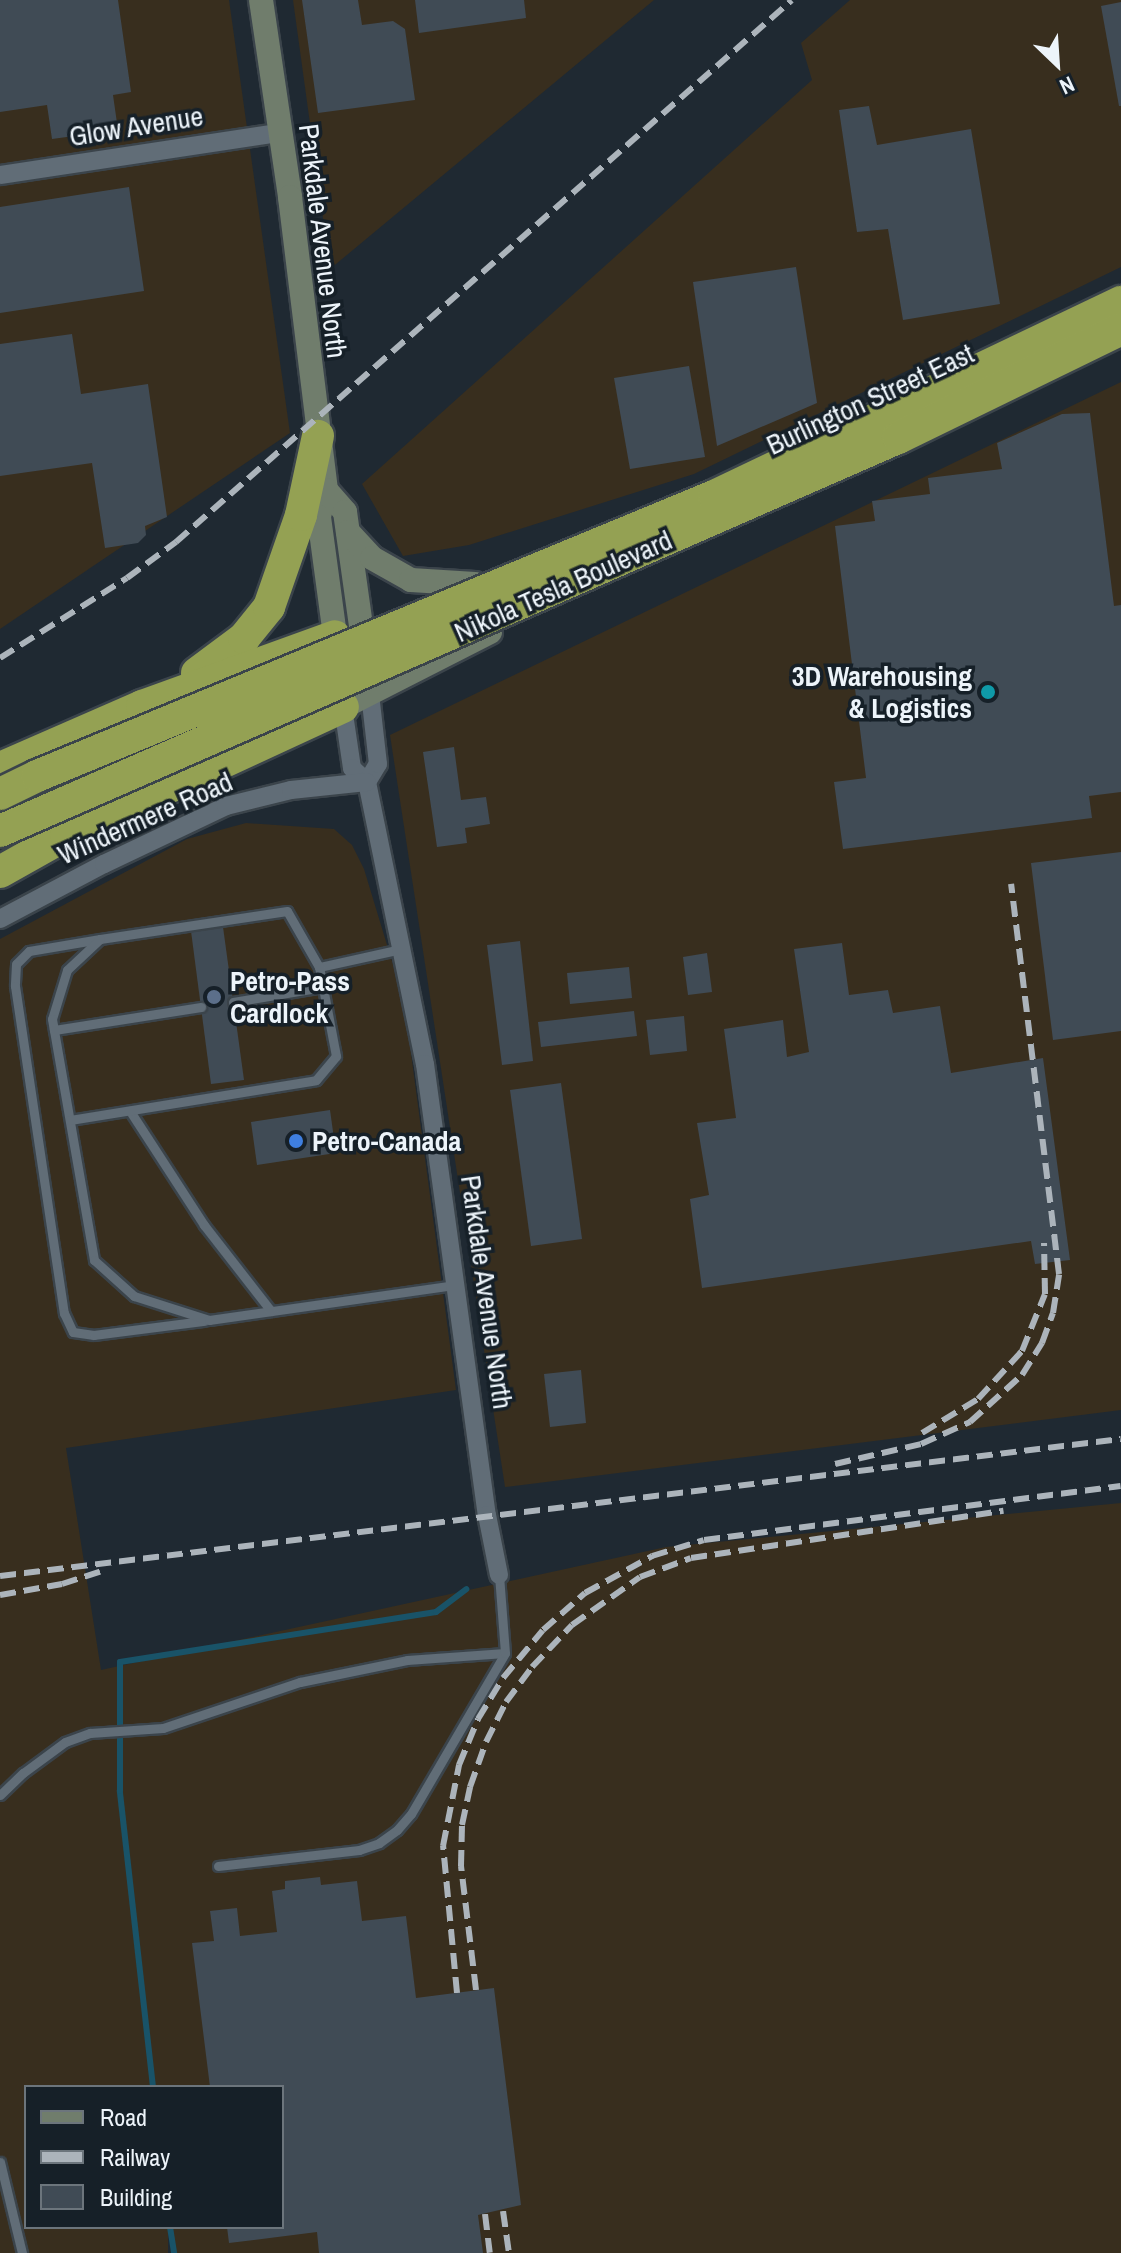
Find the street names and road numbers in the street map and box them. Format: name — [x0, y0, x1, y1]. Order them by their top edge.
street label: Glow Avenue — [66, 99, 206, 153]
street label: Parkdale Avenue North — [292, 121, 354, 361]
street label: Burlington Street East — [761, 336, 979, 462]
street label: Nikola Tesla Boulevard — [449, 523, 677, 649]
street label: Windermere Road — [52, 765, 238, 871]
street label: Parkdale Avenue North — [454, 1172, 520, 1412]

